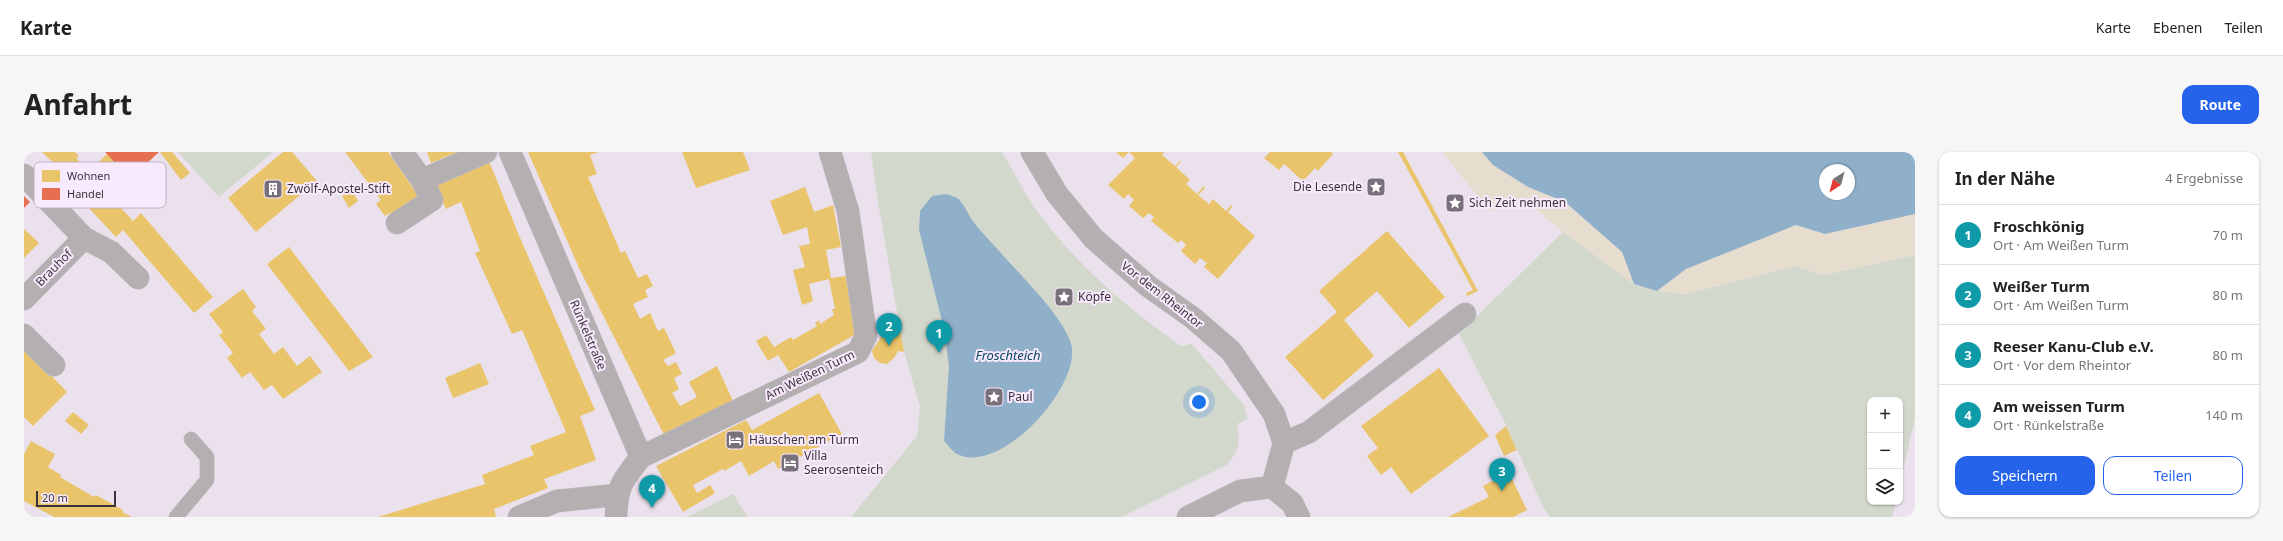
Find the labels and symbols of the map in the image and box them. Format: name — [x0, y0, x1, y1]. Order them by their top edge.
legend — [34, 162, 166, 208]
north arrow — [1819, 164, 1855, 200]
text: Wohnen — [67, 168, 110, 183]
place icon: Die Lesende — [1365, 176, 1387, 198]
building icon: Zwölf-Apostel-Stift — [262, 178, 284, 200]
place label: Die Lesende — [1293, 178, 1362, 195]
place label: Zwölf-Apostel-Stift — [287, 180, 391, 197]
text: Handel — [67, 186, 104, 201]
place icon: Sich Zeit nehmen — [1444, 192, 1466, 214]
place label: Sich Zeit nehmen — [1469, 194, 1566, 211]
street label: Brauhof — [32, 245, 76, 290]
street label: Vor dem Rheintor — [1118, 257, 1207, 332]
place icon: Köpfe — [1053, 286, 1075, 308]
place label: Köpfe — [1078, 288, 1111, 305]
street label: Rünkelstraße — [566, 297, 611, 373]
pin: 2 — [876, 313, 902, 346]
pin: 1 — [926, 320, 952, 353]
street label: Am Weißen Turm — [762, 346, 857, 404]
water label: Froschteich — [975, 346, 1041, 364]
place icon: Paul — [983, 386, 1005, 408]
place label: Paul — [1008, 388, 1033, 405]
your location — [1189, 392, 1209, 412]
hotel icon: Häuschen am Turm — [724, 429, 746, 451]
place label: Häuschen am Turm — [749, 431, 859, 448]
place label: Villa Seerosenteich — [804, 447, 883, 478]
hotel icon: Villa Seerosenteich — [779, 452, 801, 474]
pin: 3 — [1489, 458, 1515, 491]
pin: 4 — [639, 475, 665, 508]
scale bar — [36, 489, 116, 508]

